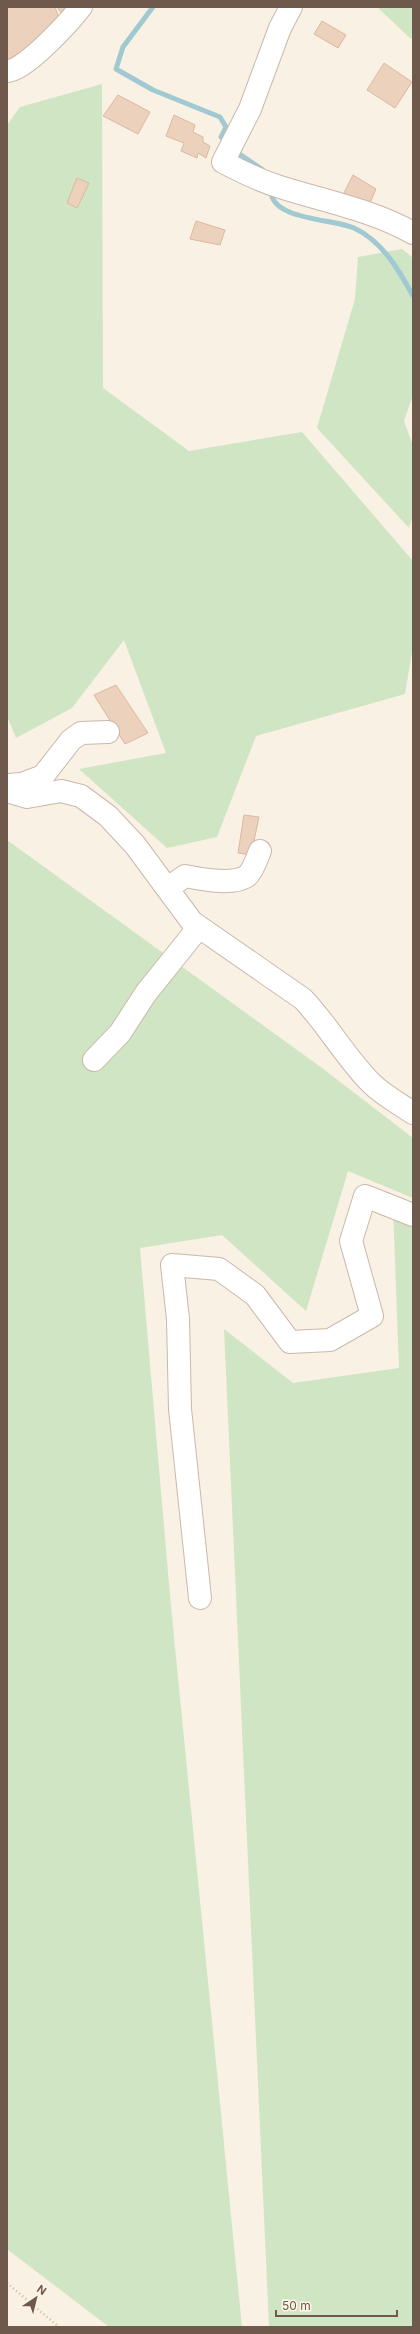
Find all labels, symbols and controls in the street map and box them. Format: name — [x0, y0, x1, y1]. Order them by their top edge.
north arrow — [16, 2278, 56, 2318]
text: N — [34, 2282, 49, 2298]
scale bar — [276, 2292, 397, 2318]
text: 50 m — [282, 2298, 311, 2313]

